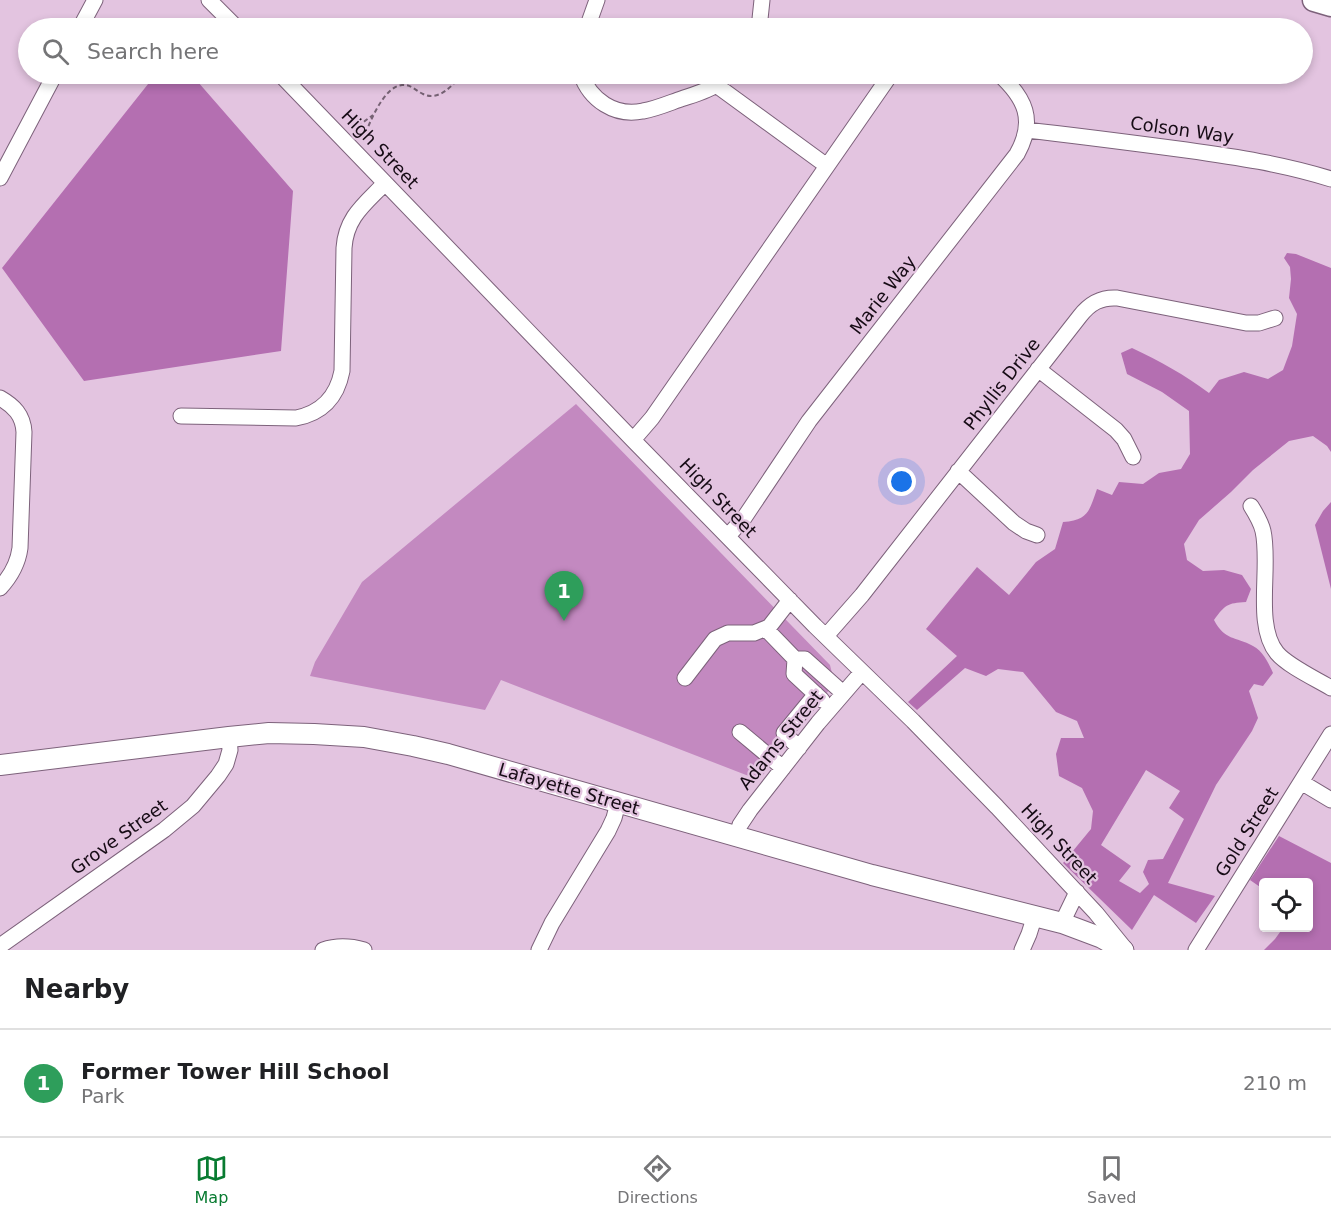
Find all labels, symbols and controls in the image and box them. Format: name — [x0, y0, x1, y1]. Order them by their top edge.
search box — [18, 18, 1313, 84]
icon: search — [39, 35, 72, 68]
text: Search here — [87, 39, 219, 64]
street label: High Street — [337, 105, 423, 193]
street label: Colson Way — [1129, 112, 1236, 147]
street label: Marie Way — [845, 251, 920, 338]
street label: Phyllis Drive — [959, 333, 1044, 434]
street label: High Street — [675, 454, 761, 542]
your location — [887, 467, 916, 496]
pin: 1 — [544, 572, 584, 621]
street label: Adams Street — [734, 686, 827, 794]
street label: Lafayette Street — [496, 758, 642, 819]
street label: Gold Street — [1211, 783, 1282, 880]
street label: Grove Street — [66, 795, 171, 879]
street label: High Street — [1017, 799, 1102, 888]
map controls — [1259, 878, 1313, 932]
button: locate — [1259, 878, 1313, 932]
text: Nearby — [24, 974, 129, 1004]
text: Former Tower Hill School — [81, 1059, 389, 1084]
text: 1 — [37, 1071, 50, 1095]
text: 210 m — [1243, 1071, 1307, 1095]
text: Park — [81, 1084, 124, 1108]
tab: Map — [195, 1152, 228, 1207]
tab: Directions — [617, 1152, 698, 1207]
tab: Saved — [1087, 1152, 1136, 1207]

